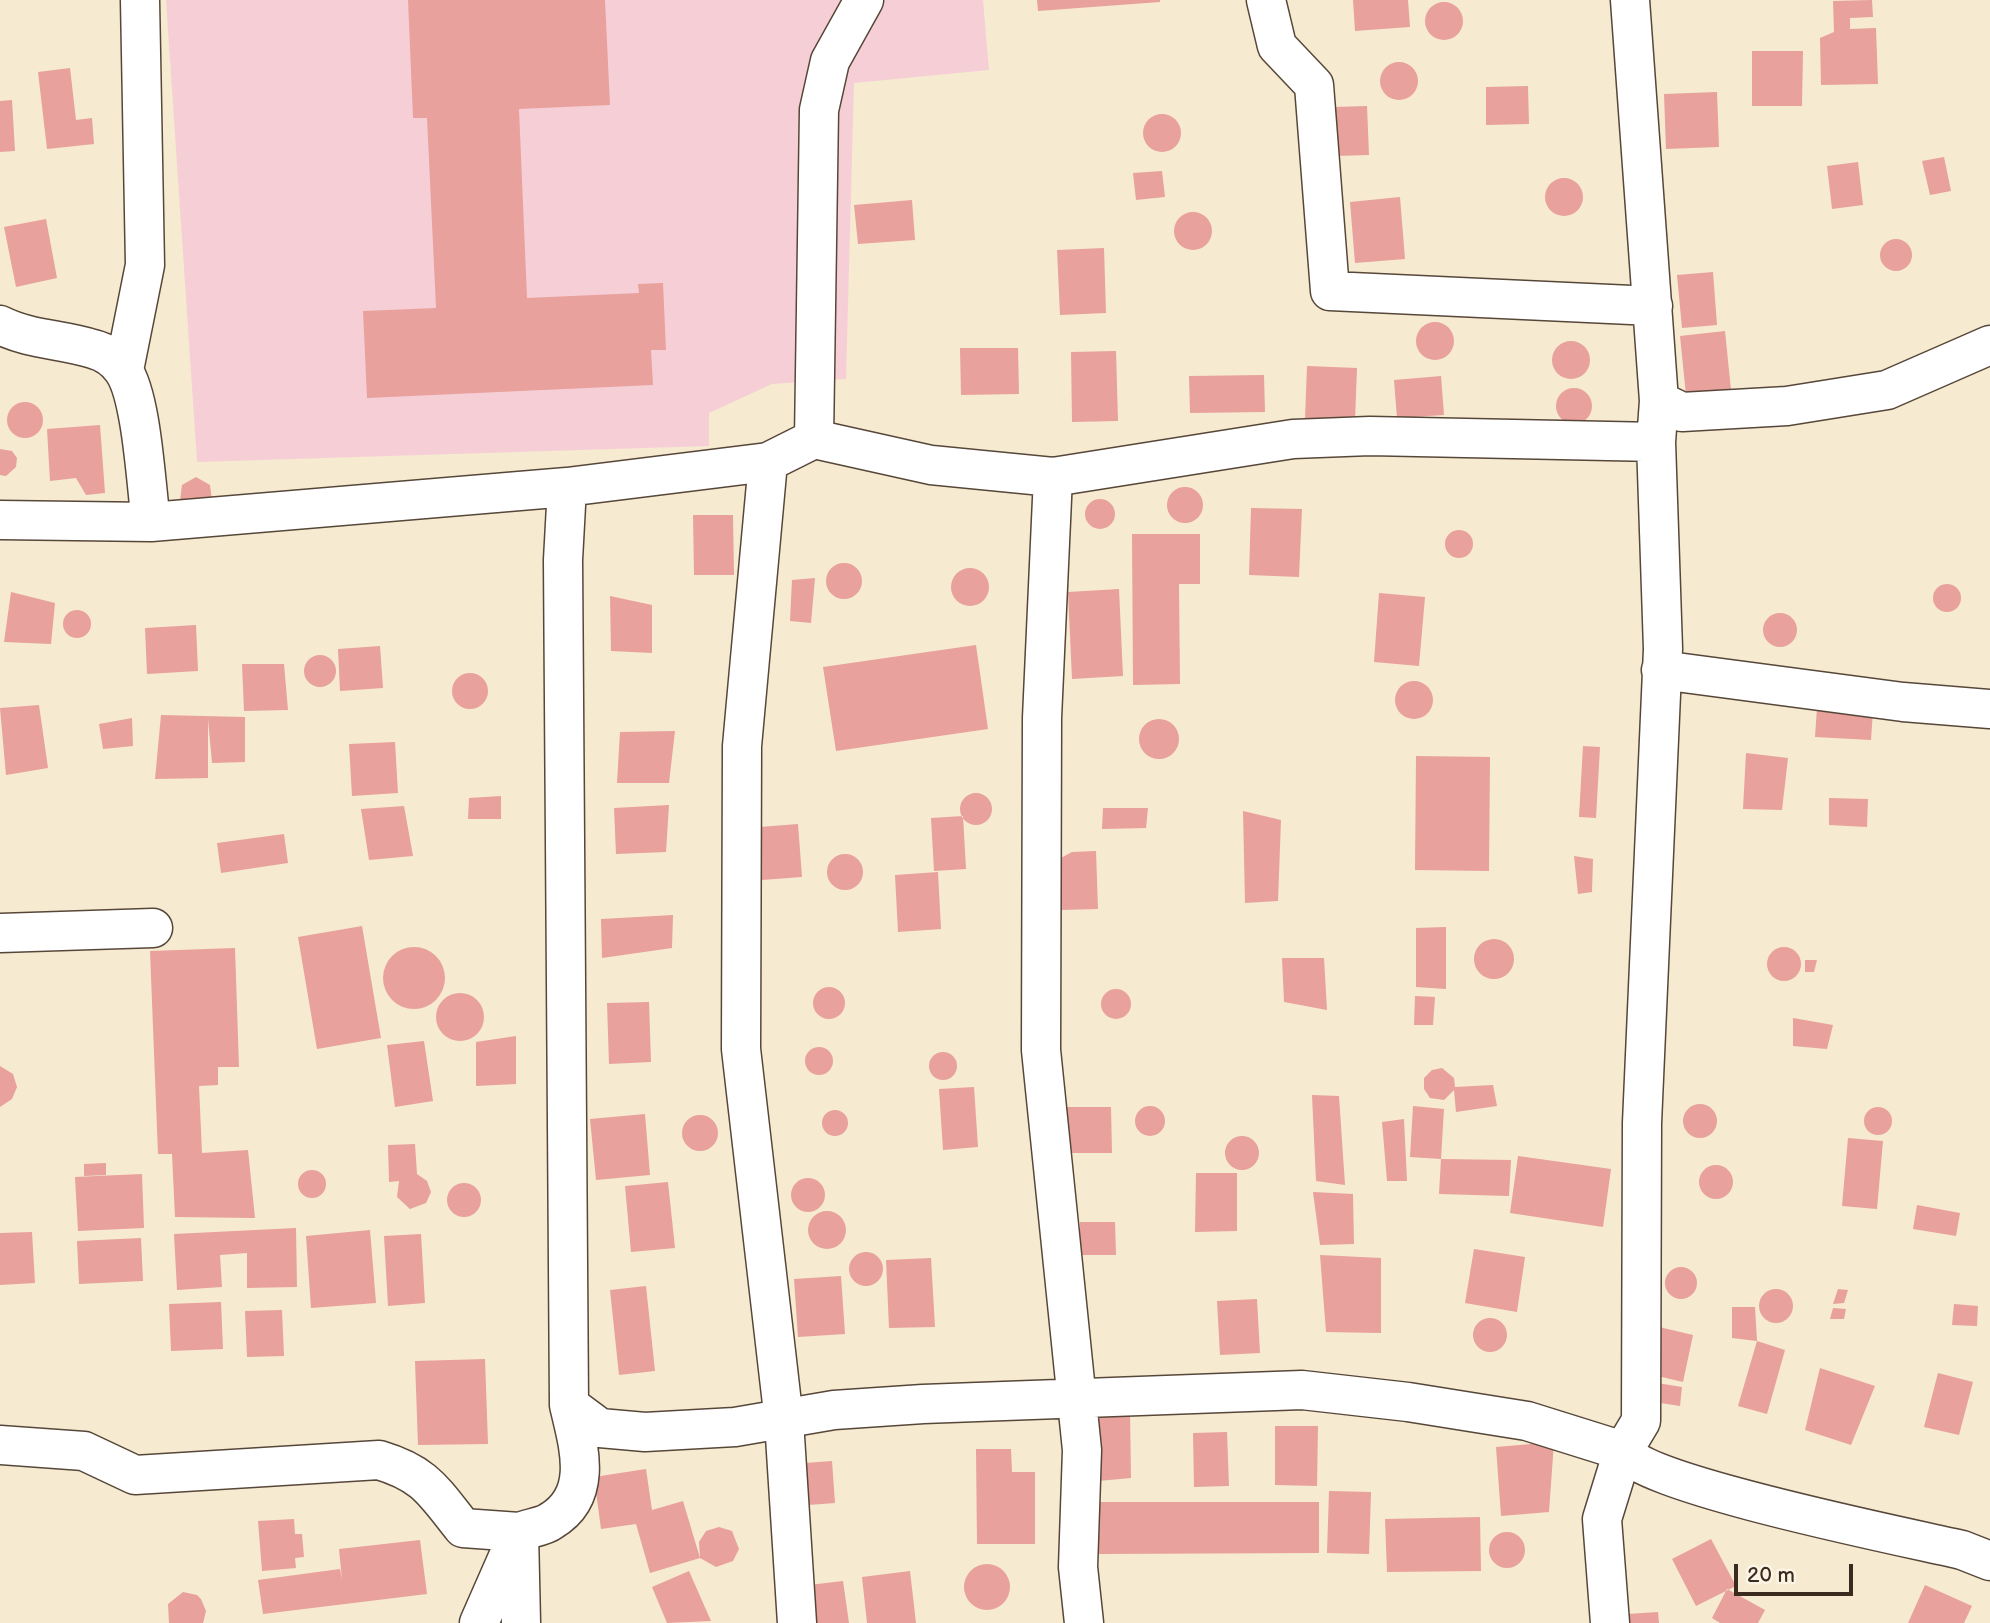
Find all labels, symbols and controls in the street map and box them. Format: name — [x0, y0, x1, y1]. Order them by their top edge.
scale bar — [1738, 1550, 1857, 1594]
text: 20 m — [1747, 1563, 1795, 1588]

